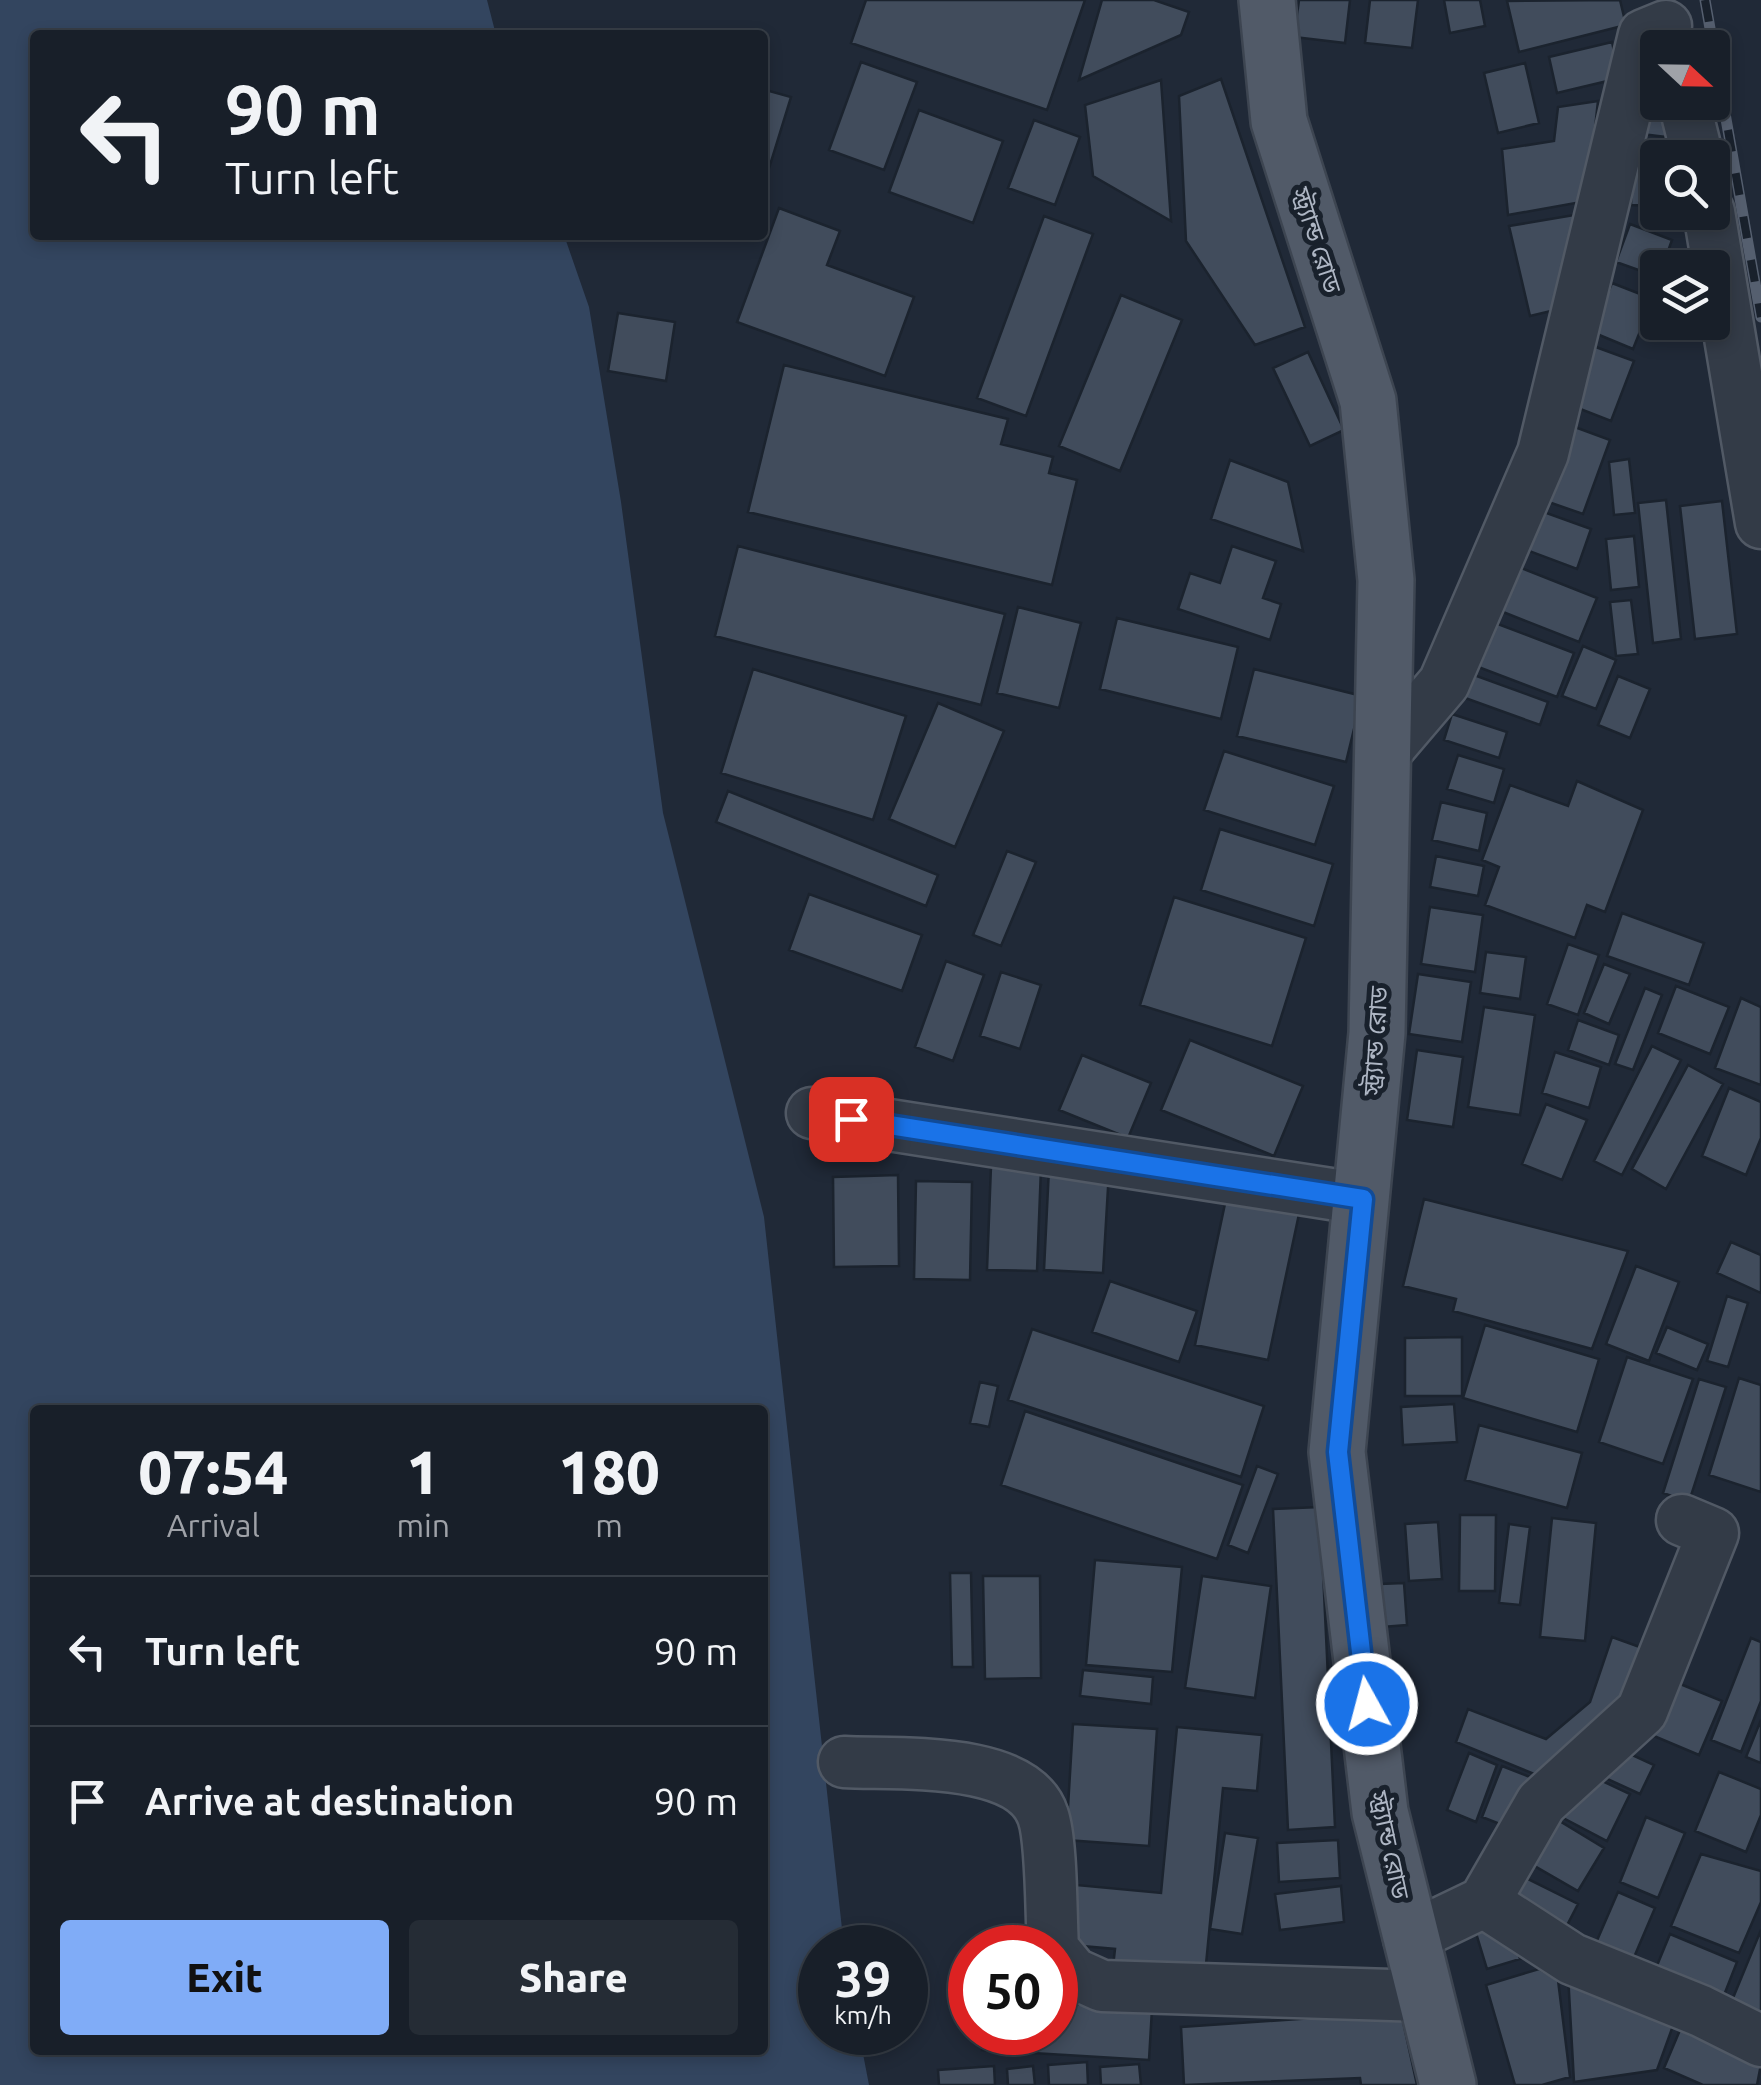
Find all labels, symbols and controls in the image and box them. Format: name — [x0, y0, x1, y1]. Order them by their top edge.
north arrow — [1640, 30, 1730, 120]
map controls — [1640, 30, 1730, 340]
icon: left — [60, 70, 190, 200]
text: 90 m — [225, 70, 381, 148]
button: search — [1640, 140, 1730, 230]
text: Turn left — [225, 152, 399, 203]
street label: স্ট্র্যান্ড রোড — [1286, 183, 1348, 298]
button: layers — [1640, 250, 1730, 340]
street label: স্ট্র্যান্ড রোড — [1357, 984, 1393, 1098]
pin — [809, 1077, 894, 1162]
icon: arrive — [824, 1092, 879, 1147]
text: 07:54 — [138, 1438, 288, 1505]
text: 1 — [406, 1438, 440, 1505]
text: 180 — [558, 1438, 660, 1505]
text: Arrival — [167, 1507, 260, 1543]
text: min — [396, 1507, 450, 1543]
text: m — [595, 1507, 623, 1543]
icon: left — [60, 1624, 115, 1679]
text: Turn left — [145, 1630, 300, 1672]
text: 90 m — [654, 1630, 738, 1672]
position arrow — [1315, 1652, 1419, 1756]
icon: arrive — [60, 1774, 115, 1829]
text: Arrive at destination — [145, 1780, 514, 1822]
text: 90 m — [654, 1780, 738, 1822]
street label: স্ট্র্যান্ড রোড — [1365, 1788, 1415, 1903]
button: Exit — [60, 1920, 389, 2035]
button: Share — [409, 1920, 738, 2035]
speed limit sign: 50 — [948, 1925, 1078, 2055]
text: 39 — [835, 1950, 891, 2006]
text: km/h — [834, 2001, 892, 2029]

